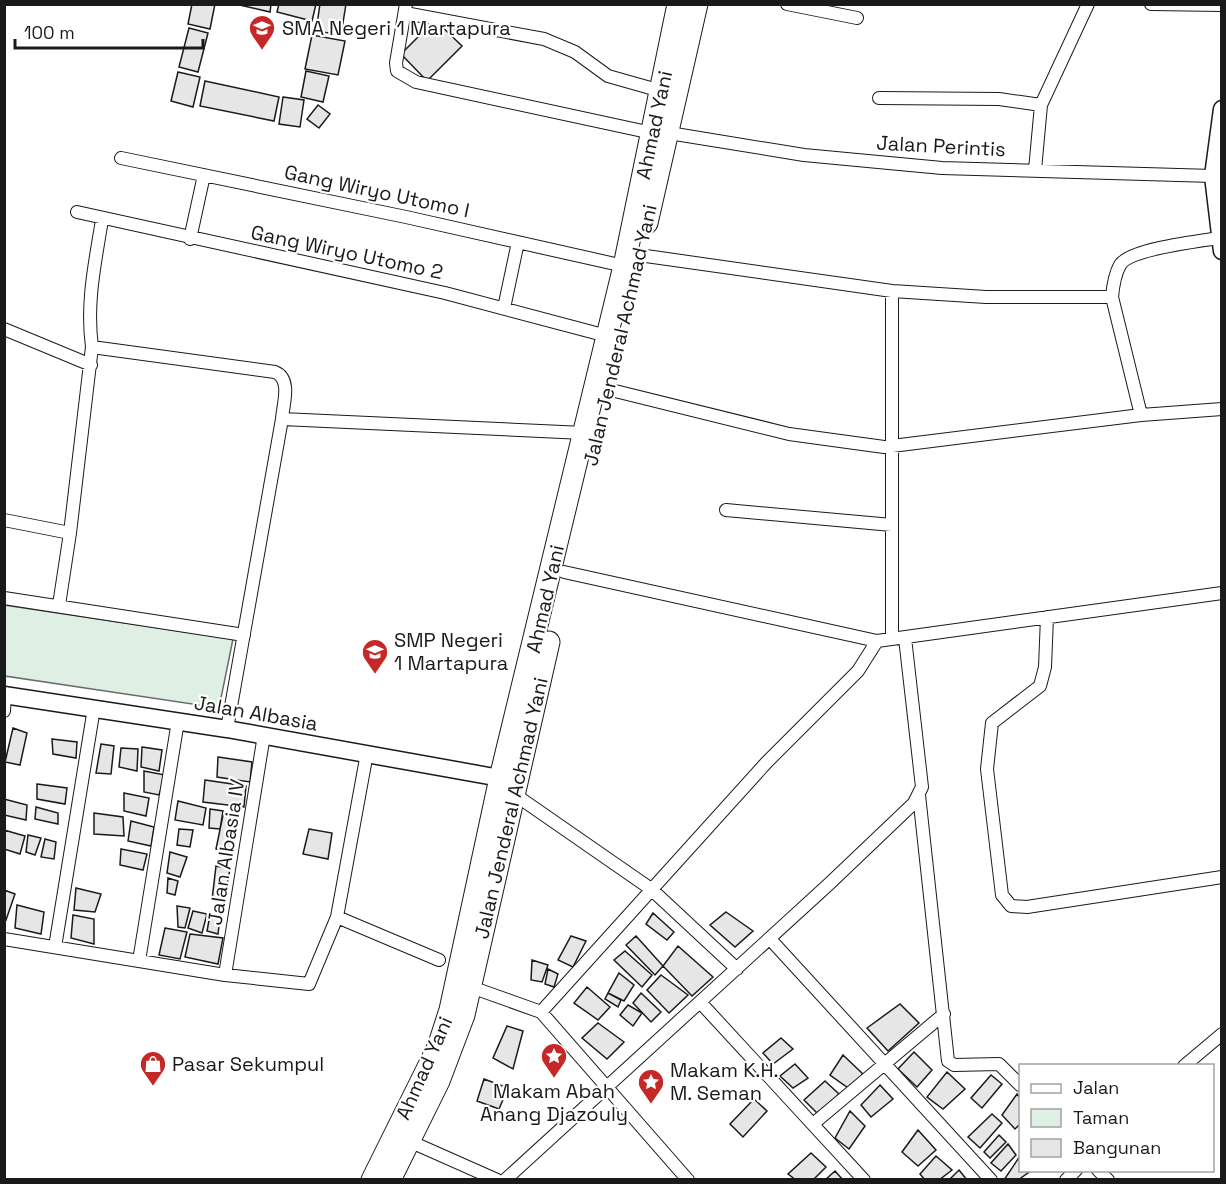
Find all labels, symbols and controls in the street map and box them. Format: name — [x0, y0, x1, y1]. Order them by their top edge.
scale bar — [15, 12, 202, 50]
school or university icon: SMA Negeri 1 Martapura — [247, 13, 277, 51]
place label: SMA Negeri 1 Martapura — [282, 15, 511, 41]
text: 100 m — [24, 21, 75, 44]
street label: Ahmad Yani — [630, 68, 678, 182]
street label: Jalan Perintis — [876, 130, 1006, 162]
street label: Gang Wiryo Utomo I — [282, 159, 472, 223]
street label: Jalan Jenderal Achmad Yani — [577, 202, 663, 468]
street label: Gang Wiryo Utomo 2 — [249, 219, 445, 285]
street label: Ahmad Yani — [520, 542, 570, 656]
place label: SMP Negeri 1 Martapura — [394, 627, 508, 676]
school or university icon: SMP Negeri 1 Martapura — [360, 637, 390, 675]
street label: Jalan Jenderal Achmad Yani — [468, 675, 554, 941]
street label: Jalan Albasia — [192, 689, 320, 737]
street label: Jalan Albasia IV — [202, 777, 250, 927]
street label: Ahmad Yani — [390, 1012, 458, 1124]
place icon: Makam Abah Anang Djazouly — [539, 1041, 569, 1079]
shop icon: Pasar Sekumpul — [138, 1049, 168, 1087]
place label: Pasar Sekumpul — [172, 1051, 324, 1077]
place label: Makam K.H. M. Seman — [670, 1057, 779, 1106]
legend — [1019, 1064, 1214, 1172]
place icon: Makam K.H. M. Seman — [636, 1067, 666, 1105]
text: Jalan — [1073, 1076, 1119, 1099]
place label: Makam Abah Anang Djazouly — [480, 1078, 628, 1127]
text: Taman — [1073, 1106, 1129, 1129]
text: Bangunan — [1073, 1136, 1161, 1159]

